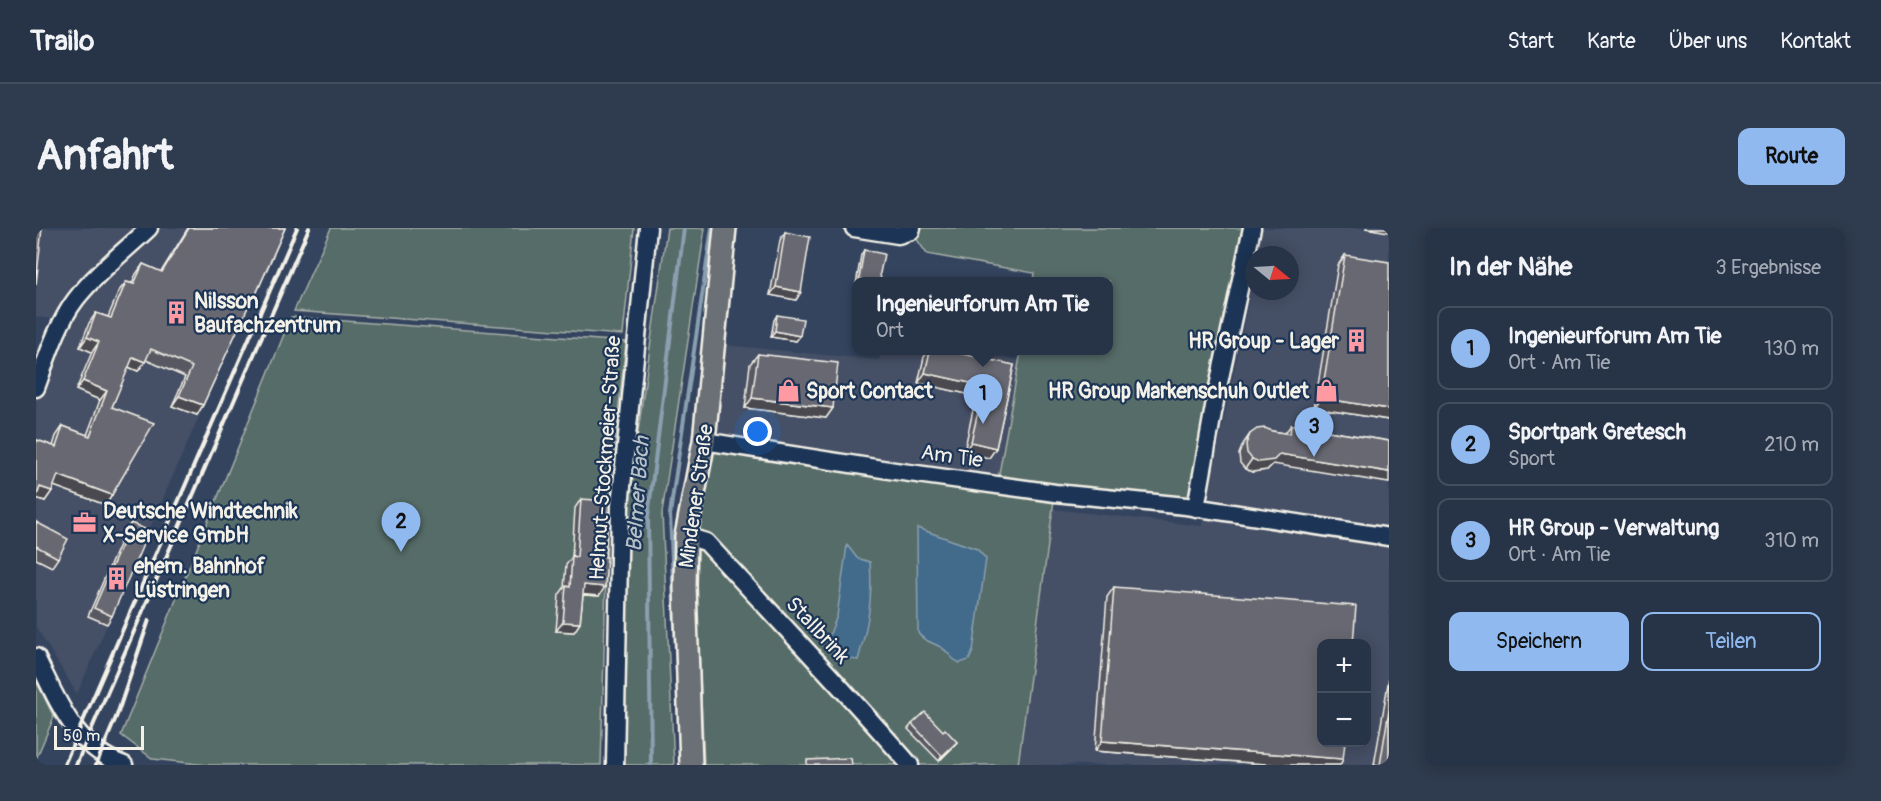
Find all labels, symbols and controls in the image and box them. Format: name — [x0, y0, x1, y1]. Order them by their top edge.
text: Trailo — [30, 24, 94, 59]
text: Start — [1508, 28, 1554, 55]
text: Karte — [1587, 28, 1636, 55]
text: Über uns — [1669, 28, 1747, 55]
text: Kontakt — [1780, 28, 1851, 55]
button: Route — [1738, 128, 1845, 185]
text: Anfahrt — [36, 130, 174, 182]
north arrow — [1245, 246, 1299, 300]
text: In der Nähe — [1449, 251, 1572, 283]
text: 3 Ergebnisse — [1716, 255, 1821, 280]
popup — [852, 277, 1113, 355]
place label: Nilsson Baufachzentrum — [194, 288, 341, 339]
text: Ingenieurforum Am Tie — [876, 290, 1089, 318]
building icon: Nilsson Baufachzentrum — [163, 300, 189, 326]
text: Ort — [876, 318, 904, 343]
text: Ingenieurforum Am Tie — [1508, 322, 1721, 350]
place label: HR Group - Lager — [1188, 328, 1340, 355]
building icon: HR Group - Lager — [1344, 328, 1370, 354]
street label: Helmut-Stockmeier-Straße — [583, 334, 628, 581]
text: 1 — [1467, 336, 1474, 361]
text: 130 m — [1764, 336, 1819, 361]
text: Ort · Am Tie — [1508, 350, 1610, 375]
pin: 1 — [964, 374, 1002, 424]
shop icon: Sport Contact — [775, 378, 801, 404]
place label: Sport Contact — [806, 378, 934, 405]
place label: HR Group Markenschuh Outlet — [1048, 378, 1310, 405]
shop icon: HR Group Markenschuh Outlet — [1314, 378, 1340, 404]
pin: 3 — [1294, 408, 1334, 457]
your location — [743, 417, 772, 446]
text: Sportpark Gretesch — [1508, 418, 1686, 446]
street label: Mindener Straße — [673, 422, 720, 570]
text: 2 — [1465, 432, 1476, 457]
text: 210 m — [1764, 432, 1819, 457]
water label: Belmer Bach — [620, 434, 656, 553]
street label: Am Tie — [919, 439, 985, 474]
text: Sport — [1508, 446, 1555, 471]
place label: Deutsche Windtechnik X-Service GmbH — [103, 498, 298, 549]
pin: 2 — [382, 502, 421, 552]
office icon: Deutsche Windtechnik X-Service GmbH — [72, 510, 98, 536]
text: HR Group - Verwaltung — [1508, 514, 1719, 542]
text: 3 — [1465, 528, 1476, 553]
text: 310 m — [1764, 528, 1819, 553]
text: Ort · Am Tie — [1508, 542, 1610, 567]
place label: ehem. Bahnhof Lüstringen — [133, 553, 266, 604]
building icon: ehem. Bahnhof Lüstringen — [103, 565, 129, 591]
street label: Stallbrink — [780, 591, 856, 670]
button: Speichern — [1449, 612, 1629, 671]
button: Teilen — [1641, 612, 1821, 671]
map controls — [1317, 639, 1371, 747]
button: + — [1317, 639, 1371, 693]
button: − — [1317, 693, 1371, 747]
scale bar — [54, 723, 144, 750]
text: 50 m — [63, 726, 100, 746]

